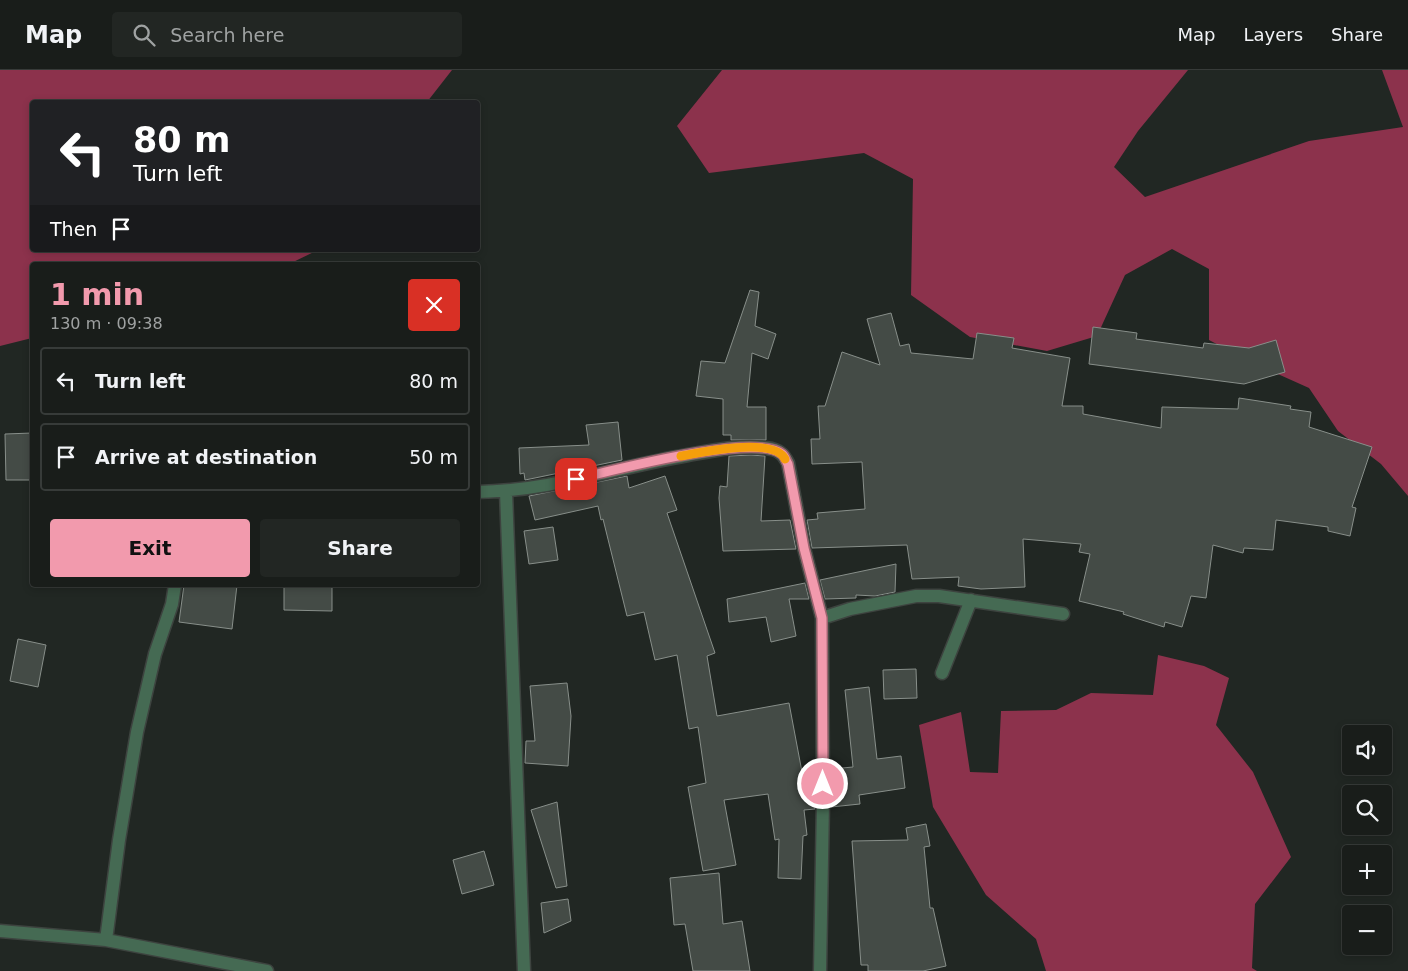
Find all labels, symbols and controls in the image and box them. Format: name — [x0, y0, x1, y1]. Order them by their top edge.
search box — [112, 12, 462, 57]
text: Map — [25, 21, 82, 49]
icon: search — [130, 21, 158, 49]
text: Search here — [170, 24, 284, 46]
text: Map — [1177, 24, 1215, 45]
text: Layers — [1243, 24, 1303, 45]
text: Share — [1331, 24, 1383, 45]
icon: left — [50, 120, 115, 185]
text: 80 m — [133, 120, 230, 160]
text: Turn left — [133, 161, 222, 186]
icon: arrive — [107, 215, 135, 243]
text: Then — [50, 218, 97, 240]
text: 1 min — [50, 277, 144, 312]
button: close — [408, 279, 460, 331]
text: 130 m · 09:38 — [50, 314, 163, 333]
icon: left — [52, 367, 80, 395]
text: Turn left — [95, 370, 186, 392]
text: 80 m — [409, 370, 458, 392]
icon: arrive — [52, 443, 80, 471]
text: Arrive at destination — [95, 446, 317, 468]
text: 50 m — [409, 446, 458, 468]
pin — [555, 458, 597, 500]
icon: arrive — [562, 465, 590, 493]
button: Exit — [50, 519, 250, 577]
button: Share — [260, 519, 460, 577]
map controls — [1342, 725, 1392, 955]
button: sound — [1342, 725, 1392, 775]
position arrow — [796, 757, 848, 809]
button: search — [1342, 785, 1392, 835]
button: + — [1342, 845, 1392, 895]
button: − — [1342, 905, 1392, 955]

